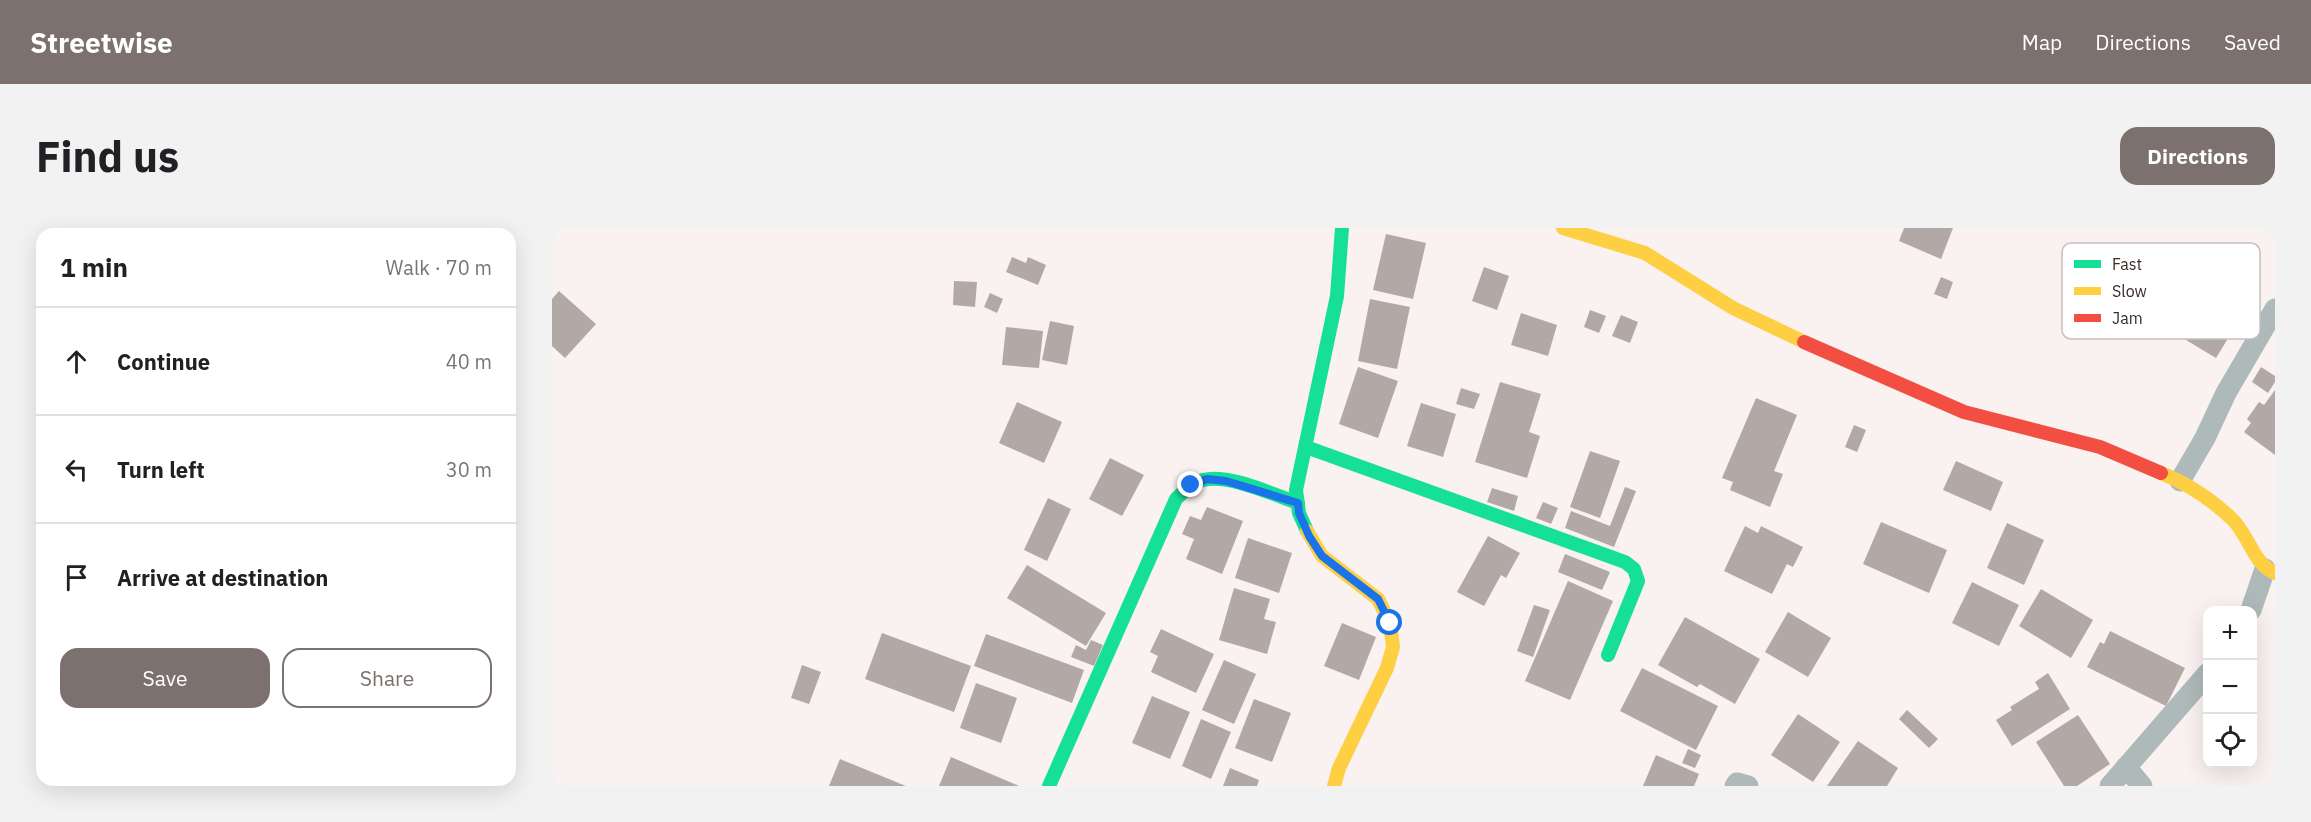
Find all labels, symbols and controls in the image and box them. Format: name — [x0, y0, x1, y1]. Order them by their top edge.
text: Streetwise — [30, 24, 173, 61]
text: Map — [2022, 28, 2062, 56]
text: Directions — [2095, 28, 2191, 56]
text: Saved — [2224, 28, 2281, 56]
button: Directions — [2120, 127, 2275, 185]
text: Find us — [36, 129, 179, 184]
legend — [2062, 243, 2260, 339]
text: 1 min — [60, 250, 128, 284]
text: Walk · 70 m — [386, 254, 492, 281]
text: Fast — [2112, 254, 2142, 274]
text: Slow — [2112, 281, 2147, 301]
text: Jam — [2112, 308, 2143, 328]
icon: ahead — [60, 345, 93, 378]
text: Continue — [117, 347, 210, 376]
text: 40 m — [446, 348, 492, 375]
icon: left — [60, 453, 93, 486]
text: Turn left — [117, 455, 205, 484]
text: 30 m — [446, 456, 492, 483]
route end — [1177, 471, 1203, 497]
icon: arrive — [60, 561, 93, 594]
text: Arrive at destination — [117, 563, 328, 592]
map controls — [2203, 606, 2257, 768]
button: + — [2203, 606, 2257, 660]
route start — [1376, 609, 1402, 635]
button: Save — [60, 648, 270, 708]
button: Share — [282, 648, 492, 708]
button: − — [2203, 660, 2257, 714]
button: locate — [2203, 714, 2257, 768]

